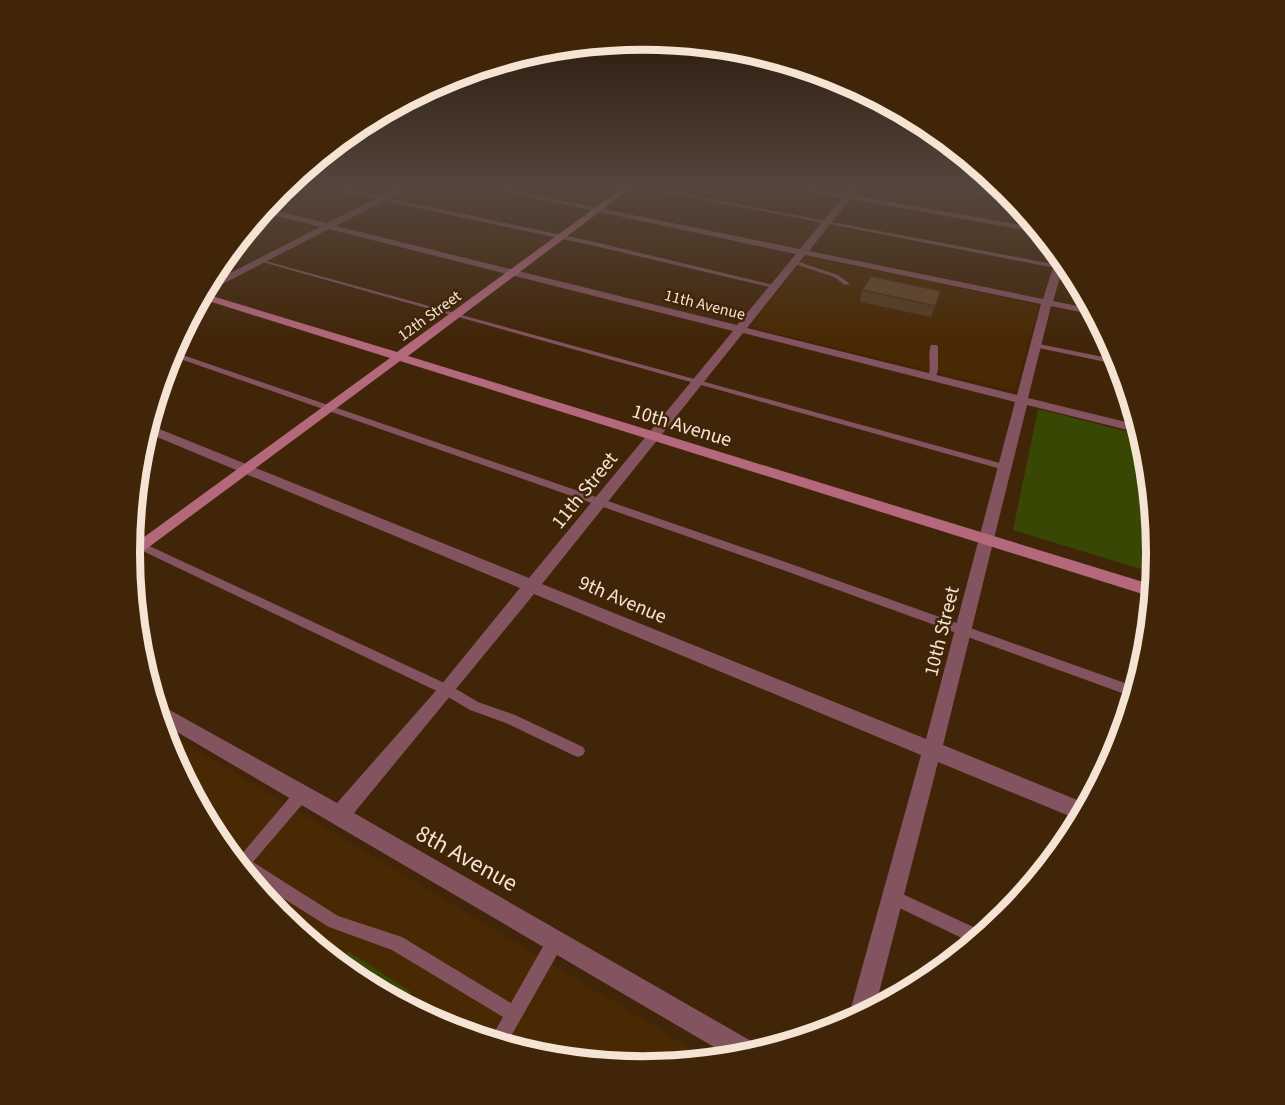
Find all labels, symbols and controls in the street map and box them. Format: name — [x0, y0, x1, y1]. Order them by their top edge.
street label: 11th Avenue — [662, 284, 748, 326]
street label: 12th Street — [393, 285, 466, 346]
street label: 10th Avenue — [628, 397, 735, 454]
street label: 11th Street — [545, 446, 625, 535]
street label: 9th Avenue — [574, 569, 671, 631]
street label: 10th Street — [917, 583, 967, 679]
street label: 8th Avenue — [409, 816, 524, 901]

